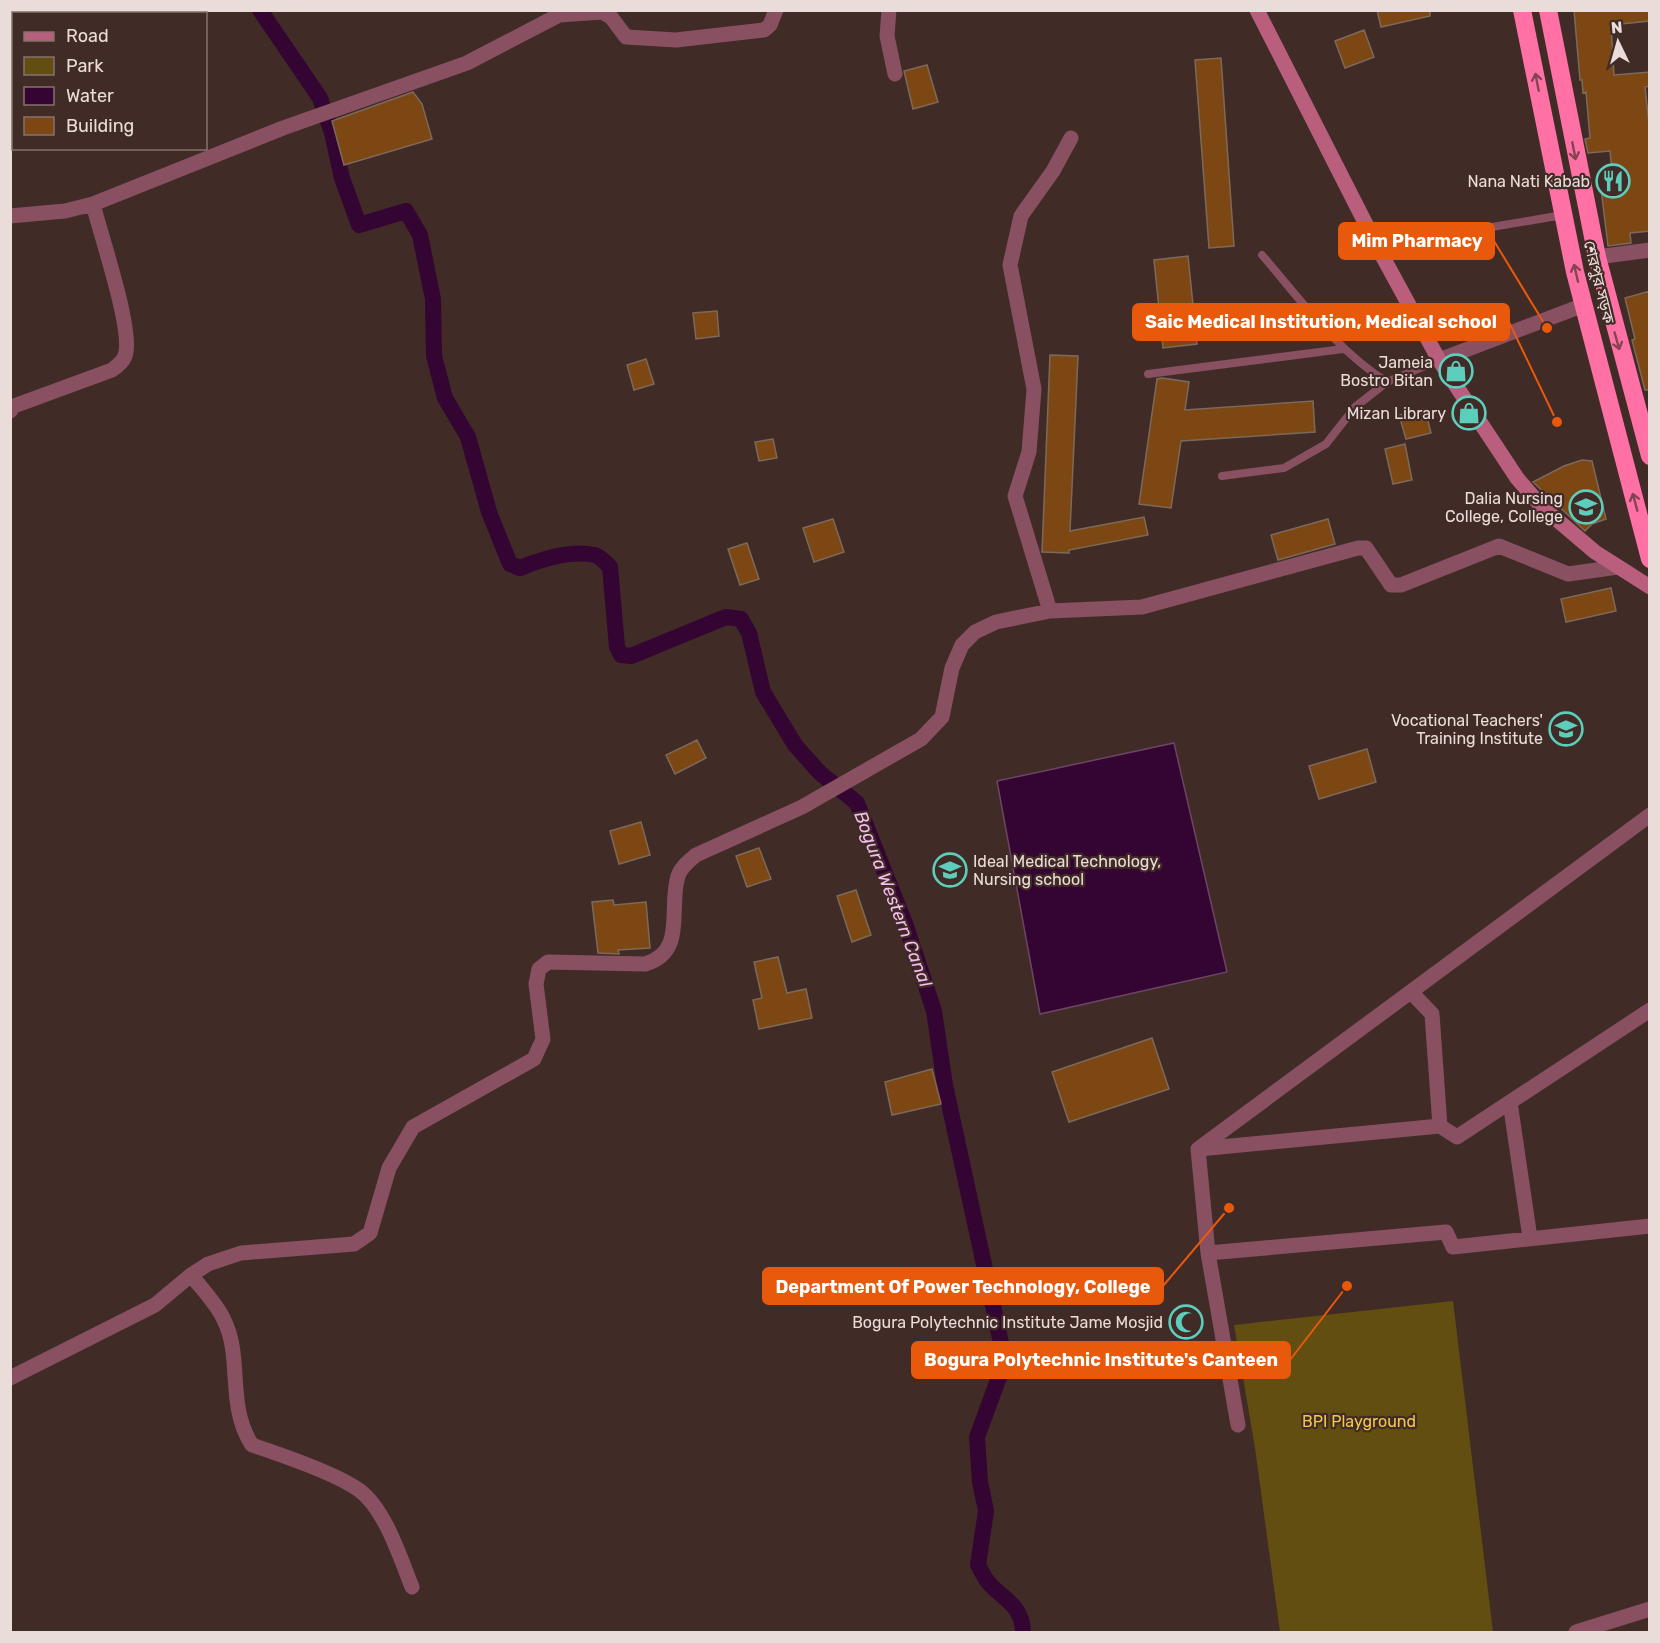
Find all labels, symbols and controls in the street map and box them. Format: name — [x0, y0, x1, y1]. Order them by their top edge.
legend — [12, 12, 207, 150]
north arrow — [1588, 12, 1648, 72]
text: N — [1610, 18, 1623, 38]
text: Road — [66, 25, 109, 47]
text: Park — [66, 55, 104, 77]
one-way arrow — [1531, 72, 1542, 92]
text: Water — [66, 85, 114, 107]
text: Building — [66, 115, 134, 137]
one-way arrow — [1569, 140, 1580, 160]
restaurant icon: Nana Nati Kabab — [1595, 163, 1631, 199]
place label: Nana Nati Kabab — [1467, 172, 1590, 191]
callout: Mim Pharmacy — [1339, 223, 1494, 259]
text: Mim Pharmacy — [1351, 230, 1483, 252]
street label: শেরপুর সড়ক — [1580, 239, 1619, 326]
one-way arrow — [1569, 264, 1581, 283]
callout: Saic Medical Institution, Medical school — [1133, 304, 1509, 340]
text: Saic Medical Institution, Medical school — [1145, 311, 1497, 333]
one-way arrow — [1612, 331, 1624, 350]
place label: Jameia Bostro Bitan — [1340, 353, 1433, 390]
shop icon: Jameia Bostro Bitan — [1438, 353, 1474, 389]
shop icon: Mizan Library — [1451, 395, 1487, 431]
place label: Mizan Library — [1347, 404, 1446, 423]
place label: Dalia Nursing College, College — [1445, 489, 1563, 526]
school or university icon: Dalia Nursing College, College — [1568, 489, 1604, 525]
one-way arrow — [1628, 493, 1640, 512]
place label: Vocational Teachers' Training Institute — [1391, 711, 1543, 748]
school or university icon: Vocational Teachers' Training Institute — [1548, 711, 1584, 747]
water label: Bogura Western Canal — [849, 808, 937, 991]
school or university icon: Ideal Medical Technology, Nursing school — [932, 852, 968, 888]
place label: Ideal Medical Technology, Nursing school — [973, 852, 1161, 889]
callout: Department Of Power Technology, College — [763, 1268, 1163, 1304]
text: Department Of Power Technology, College — [775, 1276, 1151, 1298]
mosque icon: Bogura Polytechnic Institute Jame Mosjid — [1168, 1304, 1204, 1340]
place label: Bogura Polytechnic Institute Jame Mosjid — [852, 1313, 1163, 1332]
callout: Bogura Polytechnic Institute's Canteen — [912, 1342, 1290, 1378]
text: Bogura Polytechnic Institute's Canteen — [924, 1349, 1278, 1371]
park label: BPI Playground — [1302, 1412, 1416, 1431]

